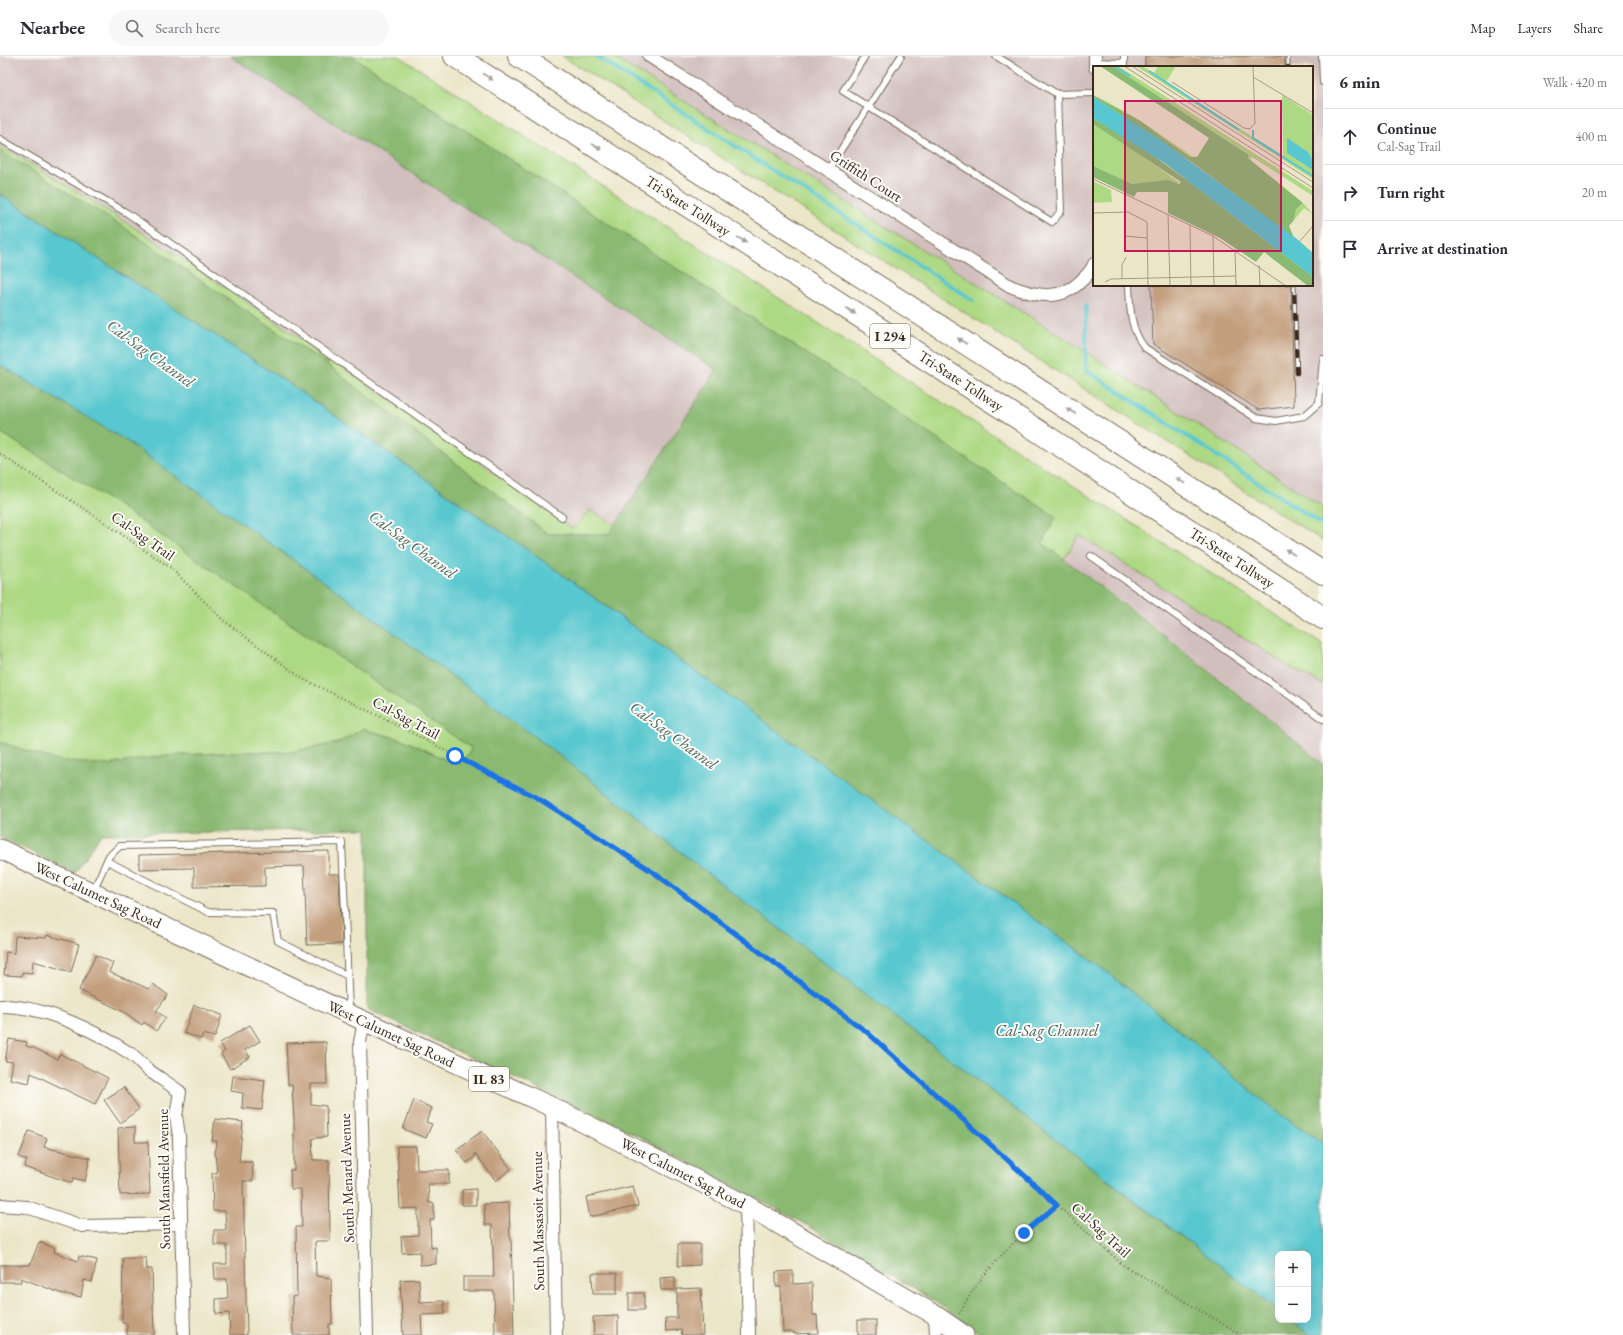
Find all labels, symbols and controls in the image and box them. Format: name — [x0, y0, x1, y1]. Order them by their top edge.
search box — [109, 10, 389, 46]
text: Nearbee — [20, 15, 85, 40]
icon: search — [123, 17, 145, 39]
text: Search here — [155, 18, 220, 37]
text: Map — [1470, 19, 1495, 37]
text: Layers — [1517, 19, 1552, 37]
text: Share — [1574, 19, 1603, 37]
inset map — [1093, 66, 1313, 286]
text: 6 min — [1339, 71, 1380, 93]
one-way arrow — [483, 73, 493, 81]
text: Walk · 420 m — [1543, 74, 1607, 91]
text: Continue — [1377, 119, 1437, 138]
icon: ahead — [1339, 126, 1361, 148]
text: 400 m — [1576, 128, 1607, 145]
text: Cal-Sag Trail — [1377, 138, 1441, 155]
one-way arrow — [592, 144, 603, 151]
street label: Griffith Court — [827, 145, 906, 206]
street label: Tri-State Tollway — [642, 171, 735, 240]
icon: right — [1339, 182, 1361, 204]
text: Turn right — [1377, 183, 1445, 202]
text: 20 m — [1582, 184, 1607, 201]
one-way arrow — [736, 237, 748, 244]
icon: arrive — [1339, 238, 1361, 260]
text: Arrive at destination — [1377, 239, 1508, 258]
one-way arrow — [846, 307, 857, 315]
water label: Cal-Sag Channel — [103, 315, 199, 393]
road number: I 294 — [870, 324, 910, 348]
one-way arrow — [957, 337, 967, 345]
street label: Tri-State Tollway — [915, 346, 1008, 415]
one-way arrow — [1065, 408, 1077, 415]
one-way arrow — [1175, 478, 1187, 485]
water label: Cal-Sag Channel — [365, 506, 461, 584]
street label: Cal-Sag Trail — [108, 507, 179, 565]
street label: Tri-State Tollway — [1186, 523, 1279, 592]
one-way arrow — [1284, 548, 1296, 555]
street label: Cal-Sag Trail — [369, 692, 444, 743]
water label: Cal-Sag Channel — [626, 697, 722, 775]
route start — [446, 747, 464, 765]
street label: West Calumet Sag Road — [32, 857, 165, 932]
street label: West Calumet Sag Road — [325, 996, 458, 1071]
water label: Cal-Sag Channel — [995, 1020, 1099, 1041]
road number: IL 83 — [469, 1067, 509, 1091]
street label: South Mansfield Avenue — [153, 1108, 174, 1249]
street label: South Menard Avenue — [335, 1113, 358, 1243]
street label: West Calumet Sag Road — [617, 1133, 749, 1213]
street label: South Massasoit Avenue — [527, 1151, 548, 1291]
street label: Cal-Sag Trail — [1068, 1198, 1135, 1262]
route end — [1015, 1224, 1033, 1242]
map controls — [1275, 1251, 1311, 1323]
button: + — [1275, 1251, 1311, 1287]
button: − — [1275, 1287, 1311, 1323]

